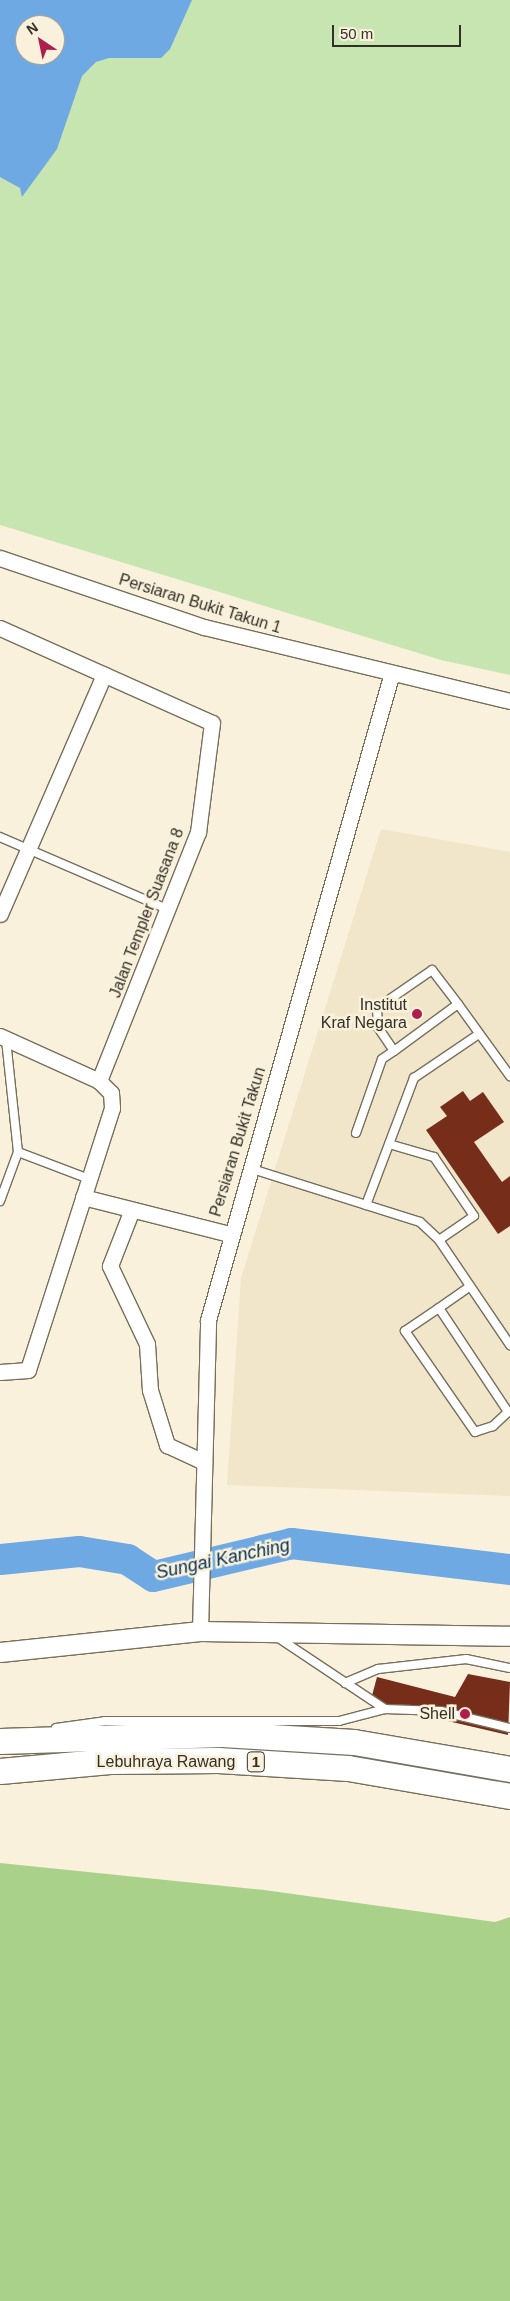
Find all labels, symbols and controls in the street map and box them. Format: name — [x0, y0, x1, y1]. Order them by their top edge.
north arrow — [15, 15, 65, 65]
scale bar — [335, 15, 464, 47]
text: N — [24, 19, 41, 38]
text: 50 m — [340, 25, 373, 42]
street label: Persiaran Bukit Takun 1 — [116, 570, 284, 638]
street label: Jalan Templer Suasana 8 — [106, 825, 188, 1001]
place label: Institut Kraf Negara — [321, 995, 407, 1033]
marker: Institut Kraf Negara — [411, 1008, 423, 1020]
street label: Persiaran Bukit Takun — [206, 1065, 270, 1219]
water label: Sungai Kanching — [154, 1534, 292, 1584]
place label: Shell — [419, 1704, 455, 1724]
marker: Shell — [459, 1708, 471, 1720]
road number: 1 — [246, 1750, 266, 1774]
street label: Lebuhraya Rawang — [97, 1752, 235, 1772]

